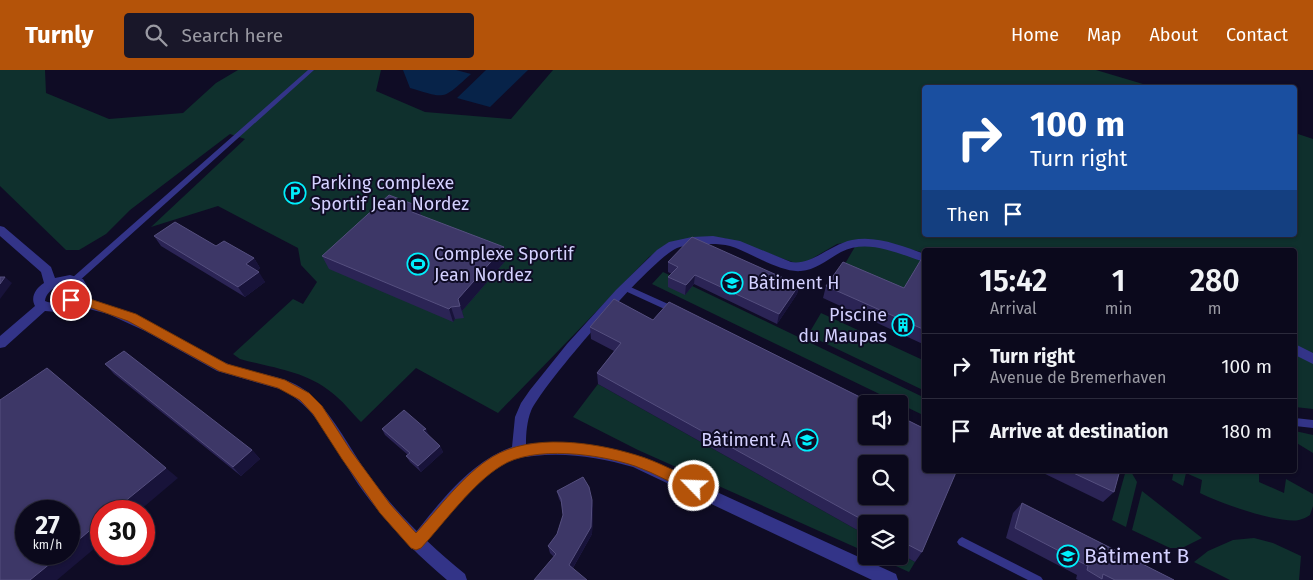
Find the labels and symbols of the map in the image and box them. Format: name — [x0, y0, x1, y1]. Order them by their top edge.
place label: Parking complexe Sportif Jean Nordez — [311, 172, 469, 215]
parking icon: Parking complexe Sportif Jean Nordez — [283, 181, 307, 205]
place label: Complexe Sportif Jean Nordez — [434, 243, 576, 286]
sports icon: Complexe Sportif Jean Nordez — [406, 252, 430, 276]
school or university icon: Bâtiment H — [720, 271, 744, 295]
place label: Bâtiment H — [748, 272, 840, 294]
pin — [50, 279, 92, 321]
place label: Piscine du Maupas — [798, 304, 887, 347]
building icon: Piscine du Maupas — [891, 313, 915, 337]
school or university icon: Bâtiment A — [795, 428, 819, 452]
place label: Bâtiment A — [701, 429, 792, 451]
position arrow — [667, 459, 719, 511]
speed limit sign: 30 — [90, 500, 155, 565]
place label: Bâtiment B — [1084, 543, 1189, 569]
school or university icon: Bâtiment B — [1056, 544, 1080, 568]

